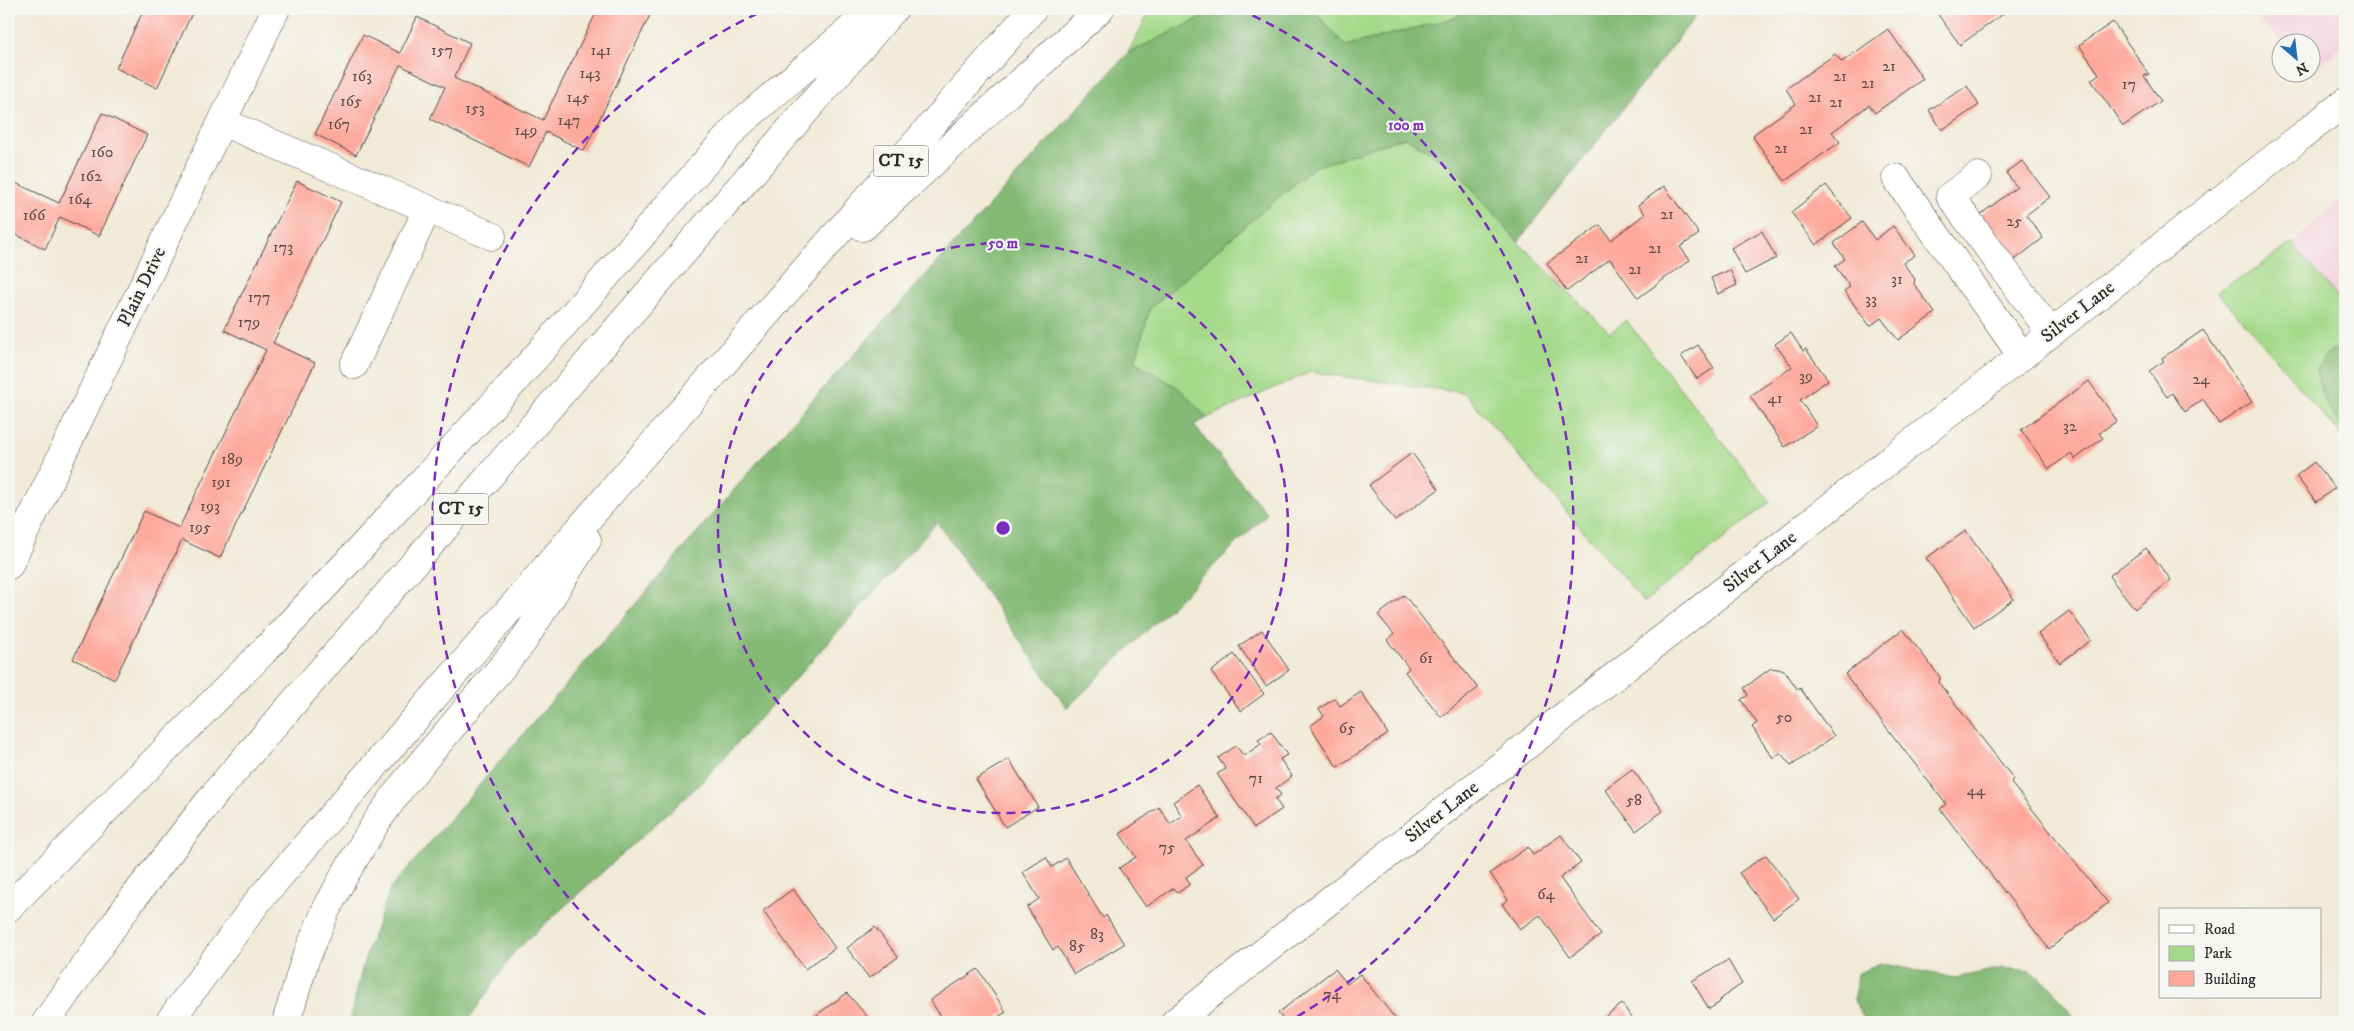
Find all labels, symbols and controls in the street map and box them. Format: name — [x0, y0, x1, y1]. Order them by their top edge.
north arrow — [2272, 32, 2322, 82]
house number: 157 — [431, 40, 453, 60]
house number: 141 — [591, 40, 612, 60]
house number: 21 — [1882, 56, 1896, 76]
text: N — [2292, 58, 2311, 79]
house number: 143 — [579, 63, 601, 83]
house number: 163 — [352, 66, 372, 86]
house number: 21 — [1833, 66, 1847, 86]
house number: 21 — [1861, 73, 1875, 93]
house number: 17 — [2122, 74, 2136, 94]
house number: 145 — [567, 87, 590, 107]
house number: 21 — [1808, 87, 1822, 107]
house number: 165 — [340, 91, 362, 111]
house number: 21 — [1829, 92, 1843, 112]
house number: 153 — [465, 98, 485, 118]
house number: 147 — [558, 110, 581, 130]
house number: 167 — [328, 114, 350, 134]
text: 100 m — [1388, 116, 1425, 135]
house number: 21 — [1799, 119, 1813, 139]
house number: 149 — [514, 120, 538, 140]
house number: 21 — [1774, 138, 1788, 158]
house number: 160 — [91, 142, 113, 162]
road number: CT 15 — [874, 146, 928, 177]
house number: 162 — [80, 166, 102, 186]
house number: 164 — [68, 189, 92, 209]
house number: 21 — [1660, 204, 1674, 224]
house number: 166 — [23, 205, 46, 225]
house number: 25 — [2006, 211, 2022, 231]
text: 50 m — [987, 234, 1019, 253]
house number: 173 — [273, 237, 293, 257]
house number: 21 — [1648, 238, 1662, 258]
street label: Plain Drive — [113, 243, 171, 331]
house number: 21 — [1575, 248, 1589, 268]
house number: 21 — [1628, 259, 1642, 279]
house number: 31 — [1891, 269, 1903, 289]
street label: Silver Lane — [2037, 276, 2120, 348]
house number: 177 — [248, 287, 270, 307]
house number: 33 — [1865, 289, 1877, 309]
house number: 179 — [238, 312, 260, 332]
house number: 39 — [1799, 366, 1813, 386]
house number: 24 — [2192, 369, 2210, 389]
house number: 41 — [1767, 388, 1783, 408]
house number: 32 — [2063, 416, 2077, 436]
house number: 189 — [221, 449, 243, 469]
house number: 191 — [211, 472, 231, 492]
road number: CT 15 — [434, 494, 488, 524]
house number: 193 — [200, 496, 220, 516]
house number: 195 — [189, 517, 211, 537]
centre of rings — [994, 519, 1012, 537]
street label: Silver Lane — [1719, 526, 1802, 598]
house number: 61 — [1419, 648, 1433, 668]
house number: 50 — [1776, 707, 1792, 727]
house number: 65 — [1339, 718, 1355, 738]
house number: 71 — [1249, 768, 1263, 788]
street label: Silver Lane — [1401, 776, 1484, 848]
house number: 44 — [1967, 780, 1986, 800]
house number: 58 — [1626, 790, 1642, 810]
house number: 75 — [1159, 837, 1175, 857]
house number: 64 — [1537, 884, 1556, 904]
legend — [2159, 908, 2322, 998]
text: Road — [2204, 920, 2236, 939]
house number: 83 — [1090, 924, 1104, 944]
house number: 85 — [1069, 936, 1085, 956]
text: Park — [2204, 944, 2233, 963]
text: Building — [2204, 970, 2256, 989]
house number: 74 — [1323, 984, 1341, 1004]

